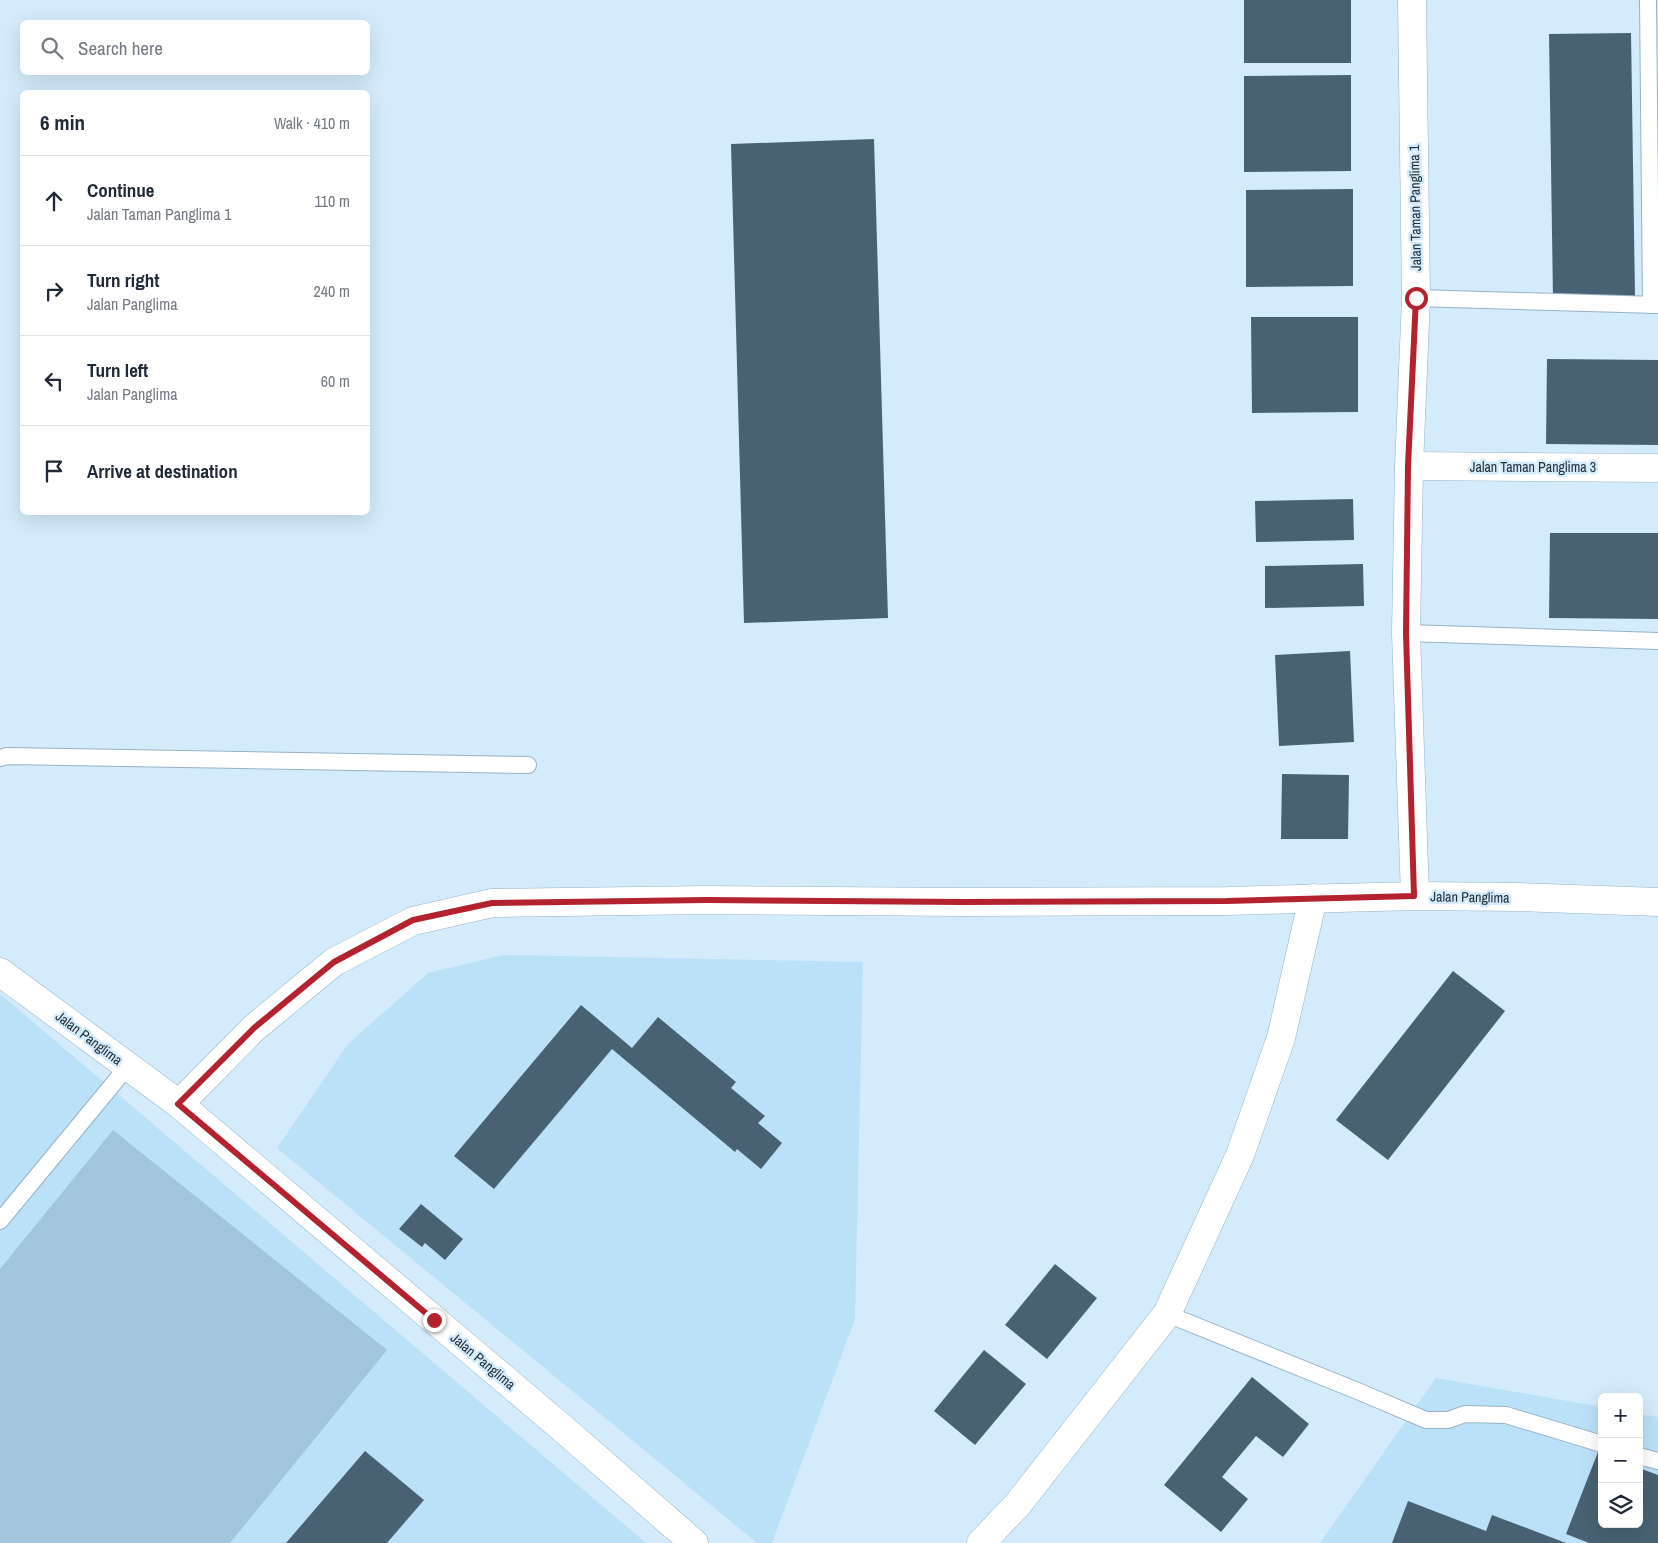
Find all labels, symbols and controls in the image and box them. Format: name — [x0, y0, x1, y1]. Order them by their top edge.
search box — [20, 20, 370, 75]
icon: search — [38, 34, 66, 62]
text: Search here — [78, 35, 163, 61]
text: 6 min — [40, 108, 85, 137]
text: Walk · 410 m — [274, 112, 350, 134]
street label: Jalan Taman Panglima 1 — [1405, 144, 1425, 271]
text: Continue — [87, 177, 155, 203]
icon: ahead — [40, 187, 68, 215]
text: 110 m — [314, 190, 350, 212]
text: Jalan Taman Panglima 1 — [87, 203, 231, 225]
text: Turn right — [87, 267, 159, 293]
icon: right — [40, 277, 68, 305]
text: 240 m — [314, 280, 350, 302]
route start — [1405, 287, 1428, 310]
text: Jalan Panglima — [87, 293, 177, 315]
text: Turn left — [87, 357, 148, 383]
icon: left — [40, 367, 68, 395]
text: 60 m — [321, 370, 350, 392]
text: Jalan Panglima — [87, 383, 177, 405]
icon: arrive — [40, 457, 68, 485]
text: Arrive at destination — [87, 458, 238, 484]
street label: Jalan Taman Panglima 3 — [1470, 458, 1596, 476]
street label: Jalan Panglima — [1430, 887, 1510, 907]
street label: Jalan Panglima — [52, 1007, 127, 1069]
route end — [423, 1309, 446, 1332]
street label: Jalan Panglima — [447, 1329, 520, 1394]
map controls — [1598, 1393, 1643, 1528]
button: + — [1598, 1393, 1643, 1438]
button: − — [1598, 1438, 1643, 1483]
button: layers — [1598, 1483, 1643, 1528]

